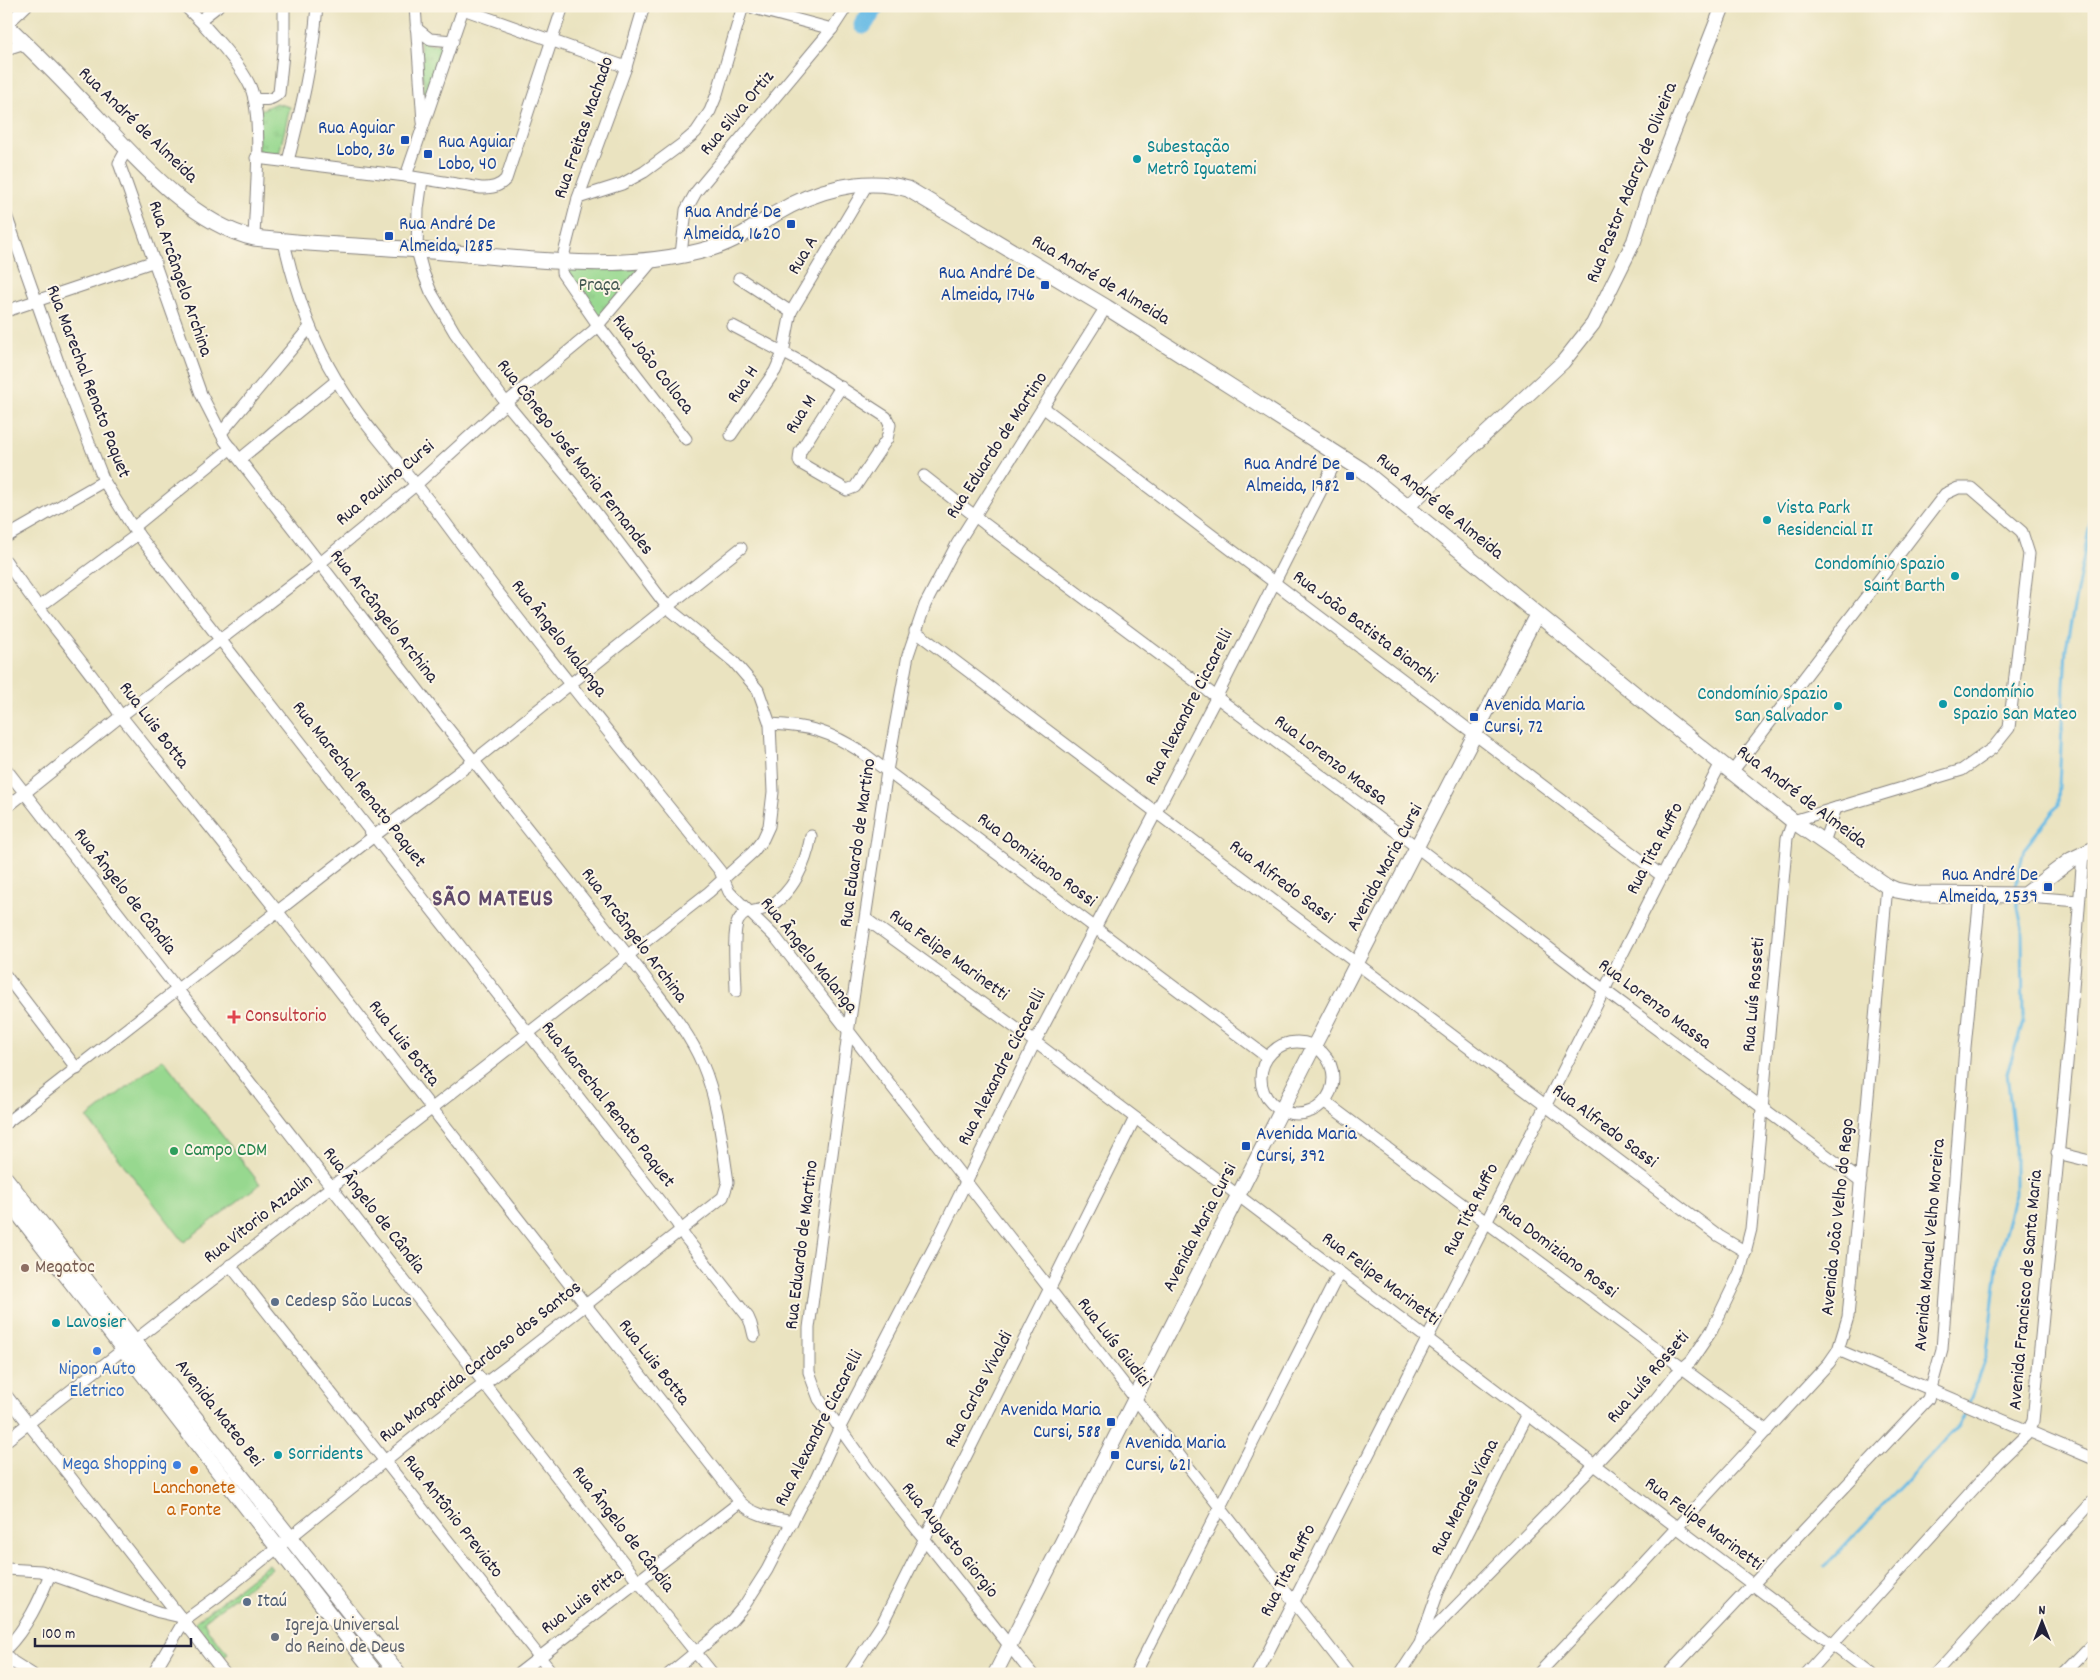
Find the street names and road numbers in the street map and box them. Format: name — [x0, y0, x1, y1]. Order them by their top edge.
street label: Rua Freitas Machado — [548, 53, 622, 203]
street label: Rua André de Almeida — [71, 62, 204, 191]
street label: Rua Silva Ortiz — [694, 66, 782, 162]
street label: Rua Pastor Adarcy de Oliveira — [1580, 78, 1686, 287]
street label: Rua Arcângelo Archina — [140, 198, 219, 361]
street label: Rua André de Almeida — [1026, 229, 1175, 334]
street label: Rua A — [782, 231, 826, 281]
street label: Rua Marechal Renato Paquet — [38, 281, 136, 483]
street label: Rua João Colloca — [604, 309, 700, 422]
street label: Rua Cônego José Maria Fernandes — [489, 354, 659, 562]
street label: Rua H — [722, 361, 766, 409]
street label: Rua Eduardo de Martino — [940, 367, 1056, 525]
street label: Rua M — [779, 390, 825, 440]
street label: Rua Paulino Cursi — [331, 434, 442, 534]
street label: Rua André de Almeida — [1369, 447, 1510, 568]
street label: Rua Arcângelo Archina — [322, 544, 444, 690]
street label: Rua João Batista Bianchi — [1286, 565, 1442, 692]
street label: Rua Ângelo Malanga — [503, 574, 613, 704]
street label: Rua Alexandre Ciccarelli — [1139, 625, 1241, 791]
street label: Rua Luis Botta — [111, 677, 195, 776]
street label: Rua Marechal Renato Paquet — [284, 696, 432, 874]
street label: Rua Lorenzo Massa — [1268, 709, 1393, 813]
street label: Rua André de Almeida — [1730, 740, 1873, 857]
street label: Rua Eduardo de Martino — [834, 757, 884, 929]
street label: Rua Tita Ruffo — [1620, 798, 1692, 900]
street label: Avenida Maria Cursi — [1341, 799, 1431, 937]
street label: Rua Domiziano Rossi — [970, 807, 1102, 915]
street label: Rua Ângelo de Cândia — [66, 823, 183, 962]
street label: Rua Alfredo Sassi — [1222, 834, 1340, 932]
street label: Rua Arcângelo Archina — [573, 863, 693, 1010]
street label: Rua Ângelo Malanga — [753, 892, 864, 1021]
street label: Rua Felipe Marinetti — [883, 903, 1014, 1009]
street label: Rua Luís Rosseti — [1737, 936, 1774, 1053]
street label: Rua Lorenzo Massa — [1592, 953, 1717, 1057]
street label: Rua Alexandre Ciccarelli — [952, 985, 1054, 1151]
street label: Rua Luis Botta — [361, 995, 446, 1094]
street label: Rua Marechal Renato Paquet — [533, 1016, 681, 1194]
street label: Rua Alfredo Sassi — [1545, 1078, 1663, 1176]
street label: Avenida João Velho do Rego — [1815, 1117, 1863, 1317]
street label: Avenida Manuel Velho Moreira — [1908, 1136, 1954, 1352]
street label: Rua Ângelo de Cândia — [315, 1142, 432, 1281]
street label: Rua Eduardo de Martino — [779, 1159, 827, 1331]
street label: Avenida Maria Cursi — [1157, 1159, 1245, 1297]
street label: Rua Tita Ruffo — [1437, 1159, 1507, 1261]
street label: Avenida Francisco de Santa Maria — [2003, 1168, 2051, 1411]
street label: Rua Vitorio Azzalin — [198, 1169, 320, 1271]
street label: Rua Domiziano Rossi — [1491, 1198, 1623, 1306]
street label: Rua Felipe Marinetti — [1315, 1226, 1445, 1334]
street label: Rua Margarida Cardoso dos Santos — [374, 1275, 588, 1451]
street label: Rua Luís Giudici — [1069, 1292, 1157, 1394]
street label: Rua Luis Botta — [611, 1314, 696, 1413]
street label: Rua Luís Rosseti — [1601, 1325, 1697, 1430]
street label: Rua Carlos Vivaldi — [939, 1327, 1021, 1453]
street label: Rua Alexandre Ciccarelli — [769, 1346, 871, 1512]
street label: Avenida Mateo Bei — [167, 1354, 269, 1474]
street label: Rua Mendes Viana — [1425, 1434, 1508, 1561]
street label: Rua Antônio Previato — [395, 1450, 509, 1584]
street label: Rua Ângelo de Cândia — [564, 1461, 681, 1600]
street label: Rua Felipe Marinetti — [1638, 1471, 1768, 1579]
street label: Rua Augusto Giorgio — [894, 1477, 1004, 1605]
street label: Rua Tita Ruffo — [1254, 1520, 1324, 1622]
street label: Rua Luis Pitta — [536, 1561, 631, 1642]

